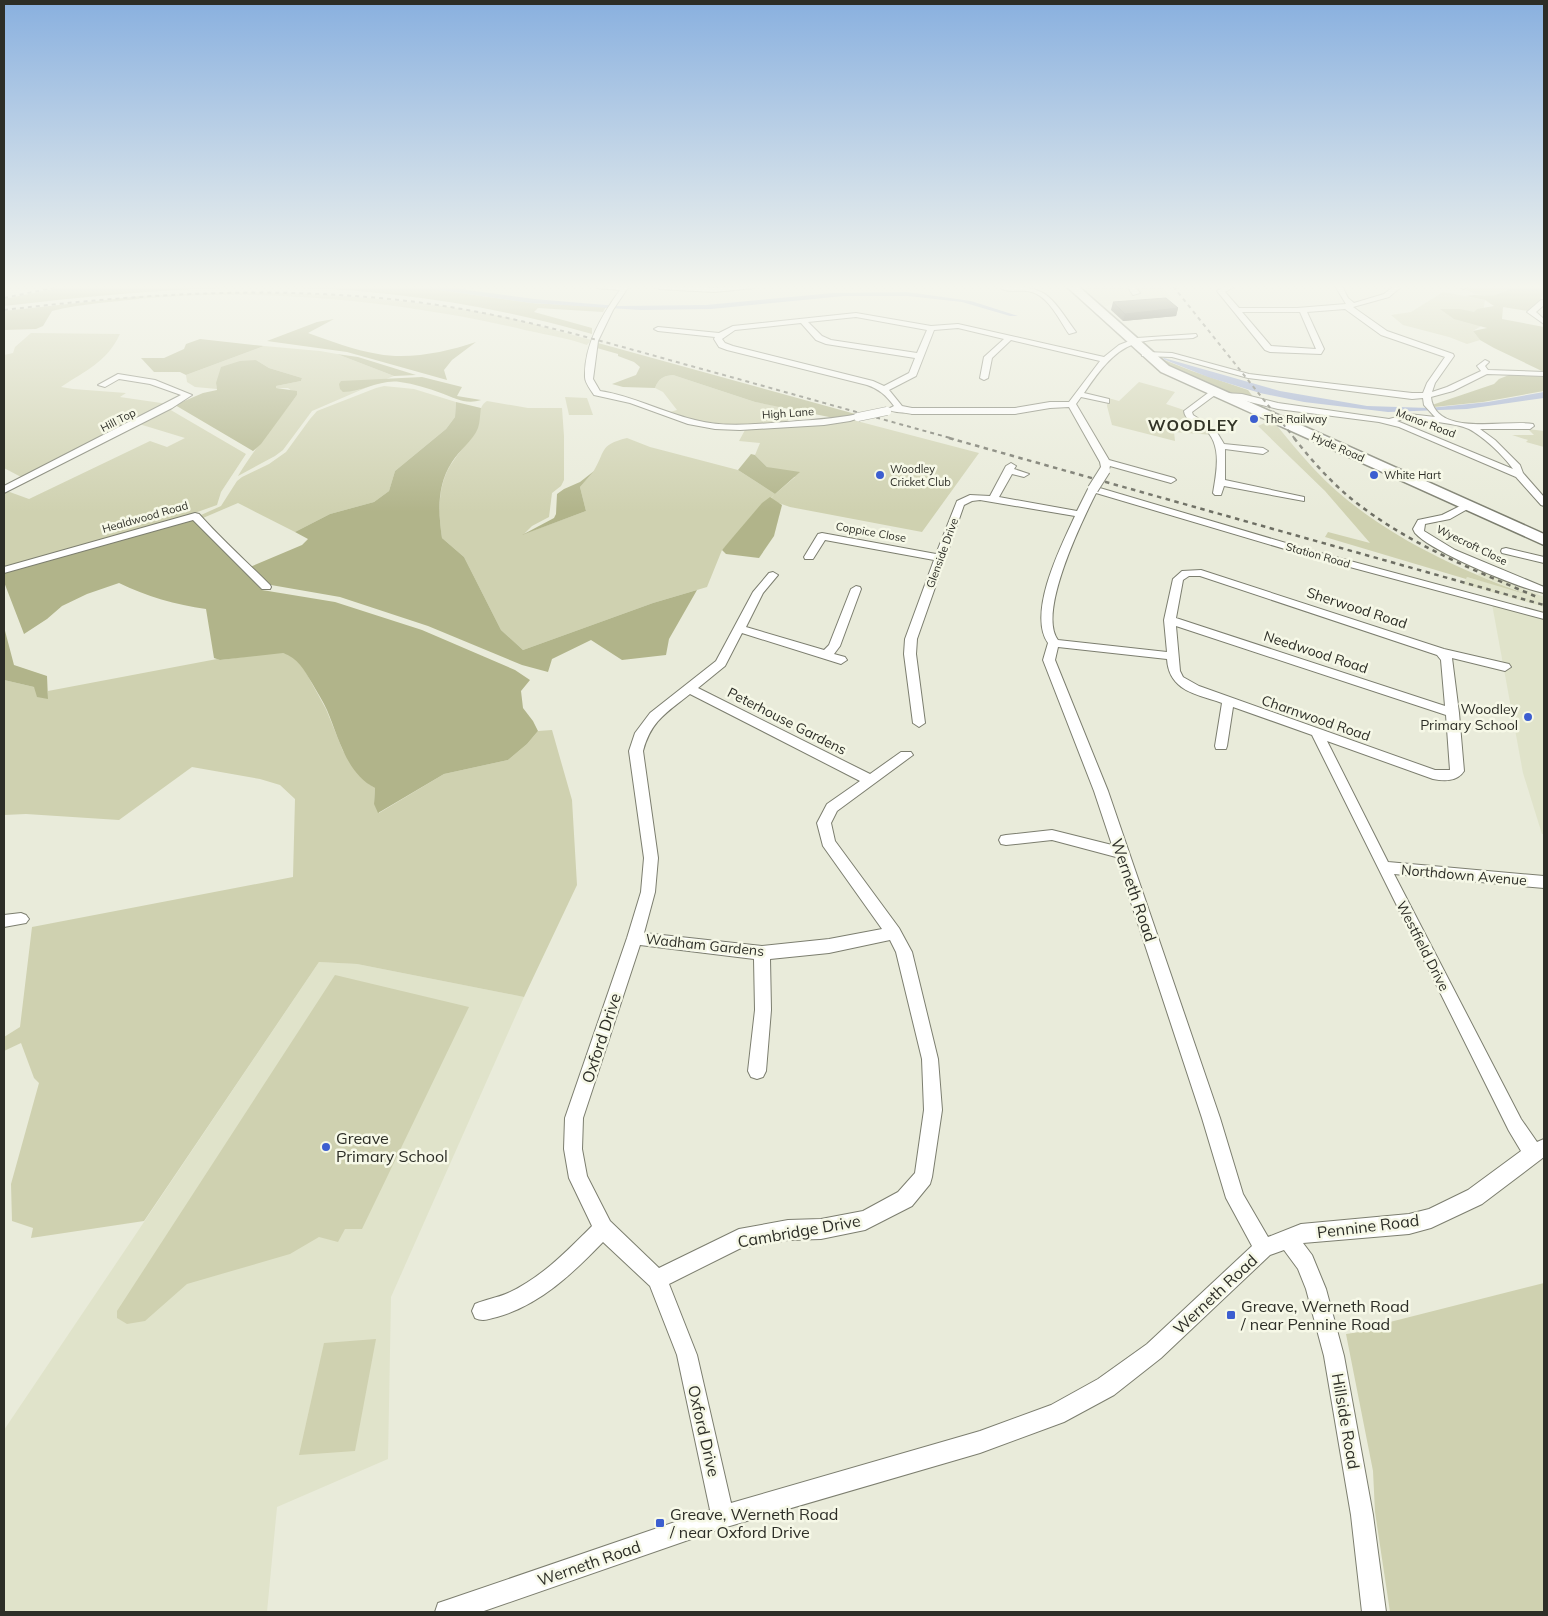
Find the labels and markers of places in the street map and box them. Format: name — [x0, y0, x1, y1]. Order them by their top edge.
place label: The Railway — [1264, 412, 1327, 426]
marker: The Railway — [1248, 413, 1260, 425]
place label: Woodley Cricket Club — [890, 462, 951, 489]
place label: White Hart — [1384, 468, 1441, 482]
marker: Woodley Cricket Club — [874, 469, 886, 481]
marker: White Hart — [1368, 469, 1380, 481]
place label: Woodley Primary School — [1420, 700, 1519, 734]
marker: Woodley Primary School — [1522, 711, 1534, 723]
place label: Greave Primary School — [336, 1128, 448, 1166]
marker: Greave Primary School — [320, 1141, 332, 1153]
place label: Greave, Werneth Road / near Pennine Road — [1240, 1296, 1409, 1334]
marker: Greave, Werneth Road / near Pennine Road — [1225, 1309, 1237, 1321]
place label: Greave, Werneth Road / near Oxford Drive — [669, 1504, 838, 1542]
marker: Greave, Werneth Road / near Oxford Drive — [654, 1517, 666, 1529]

